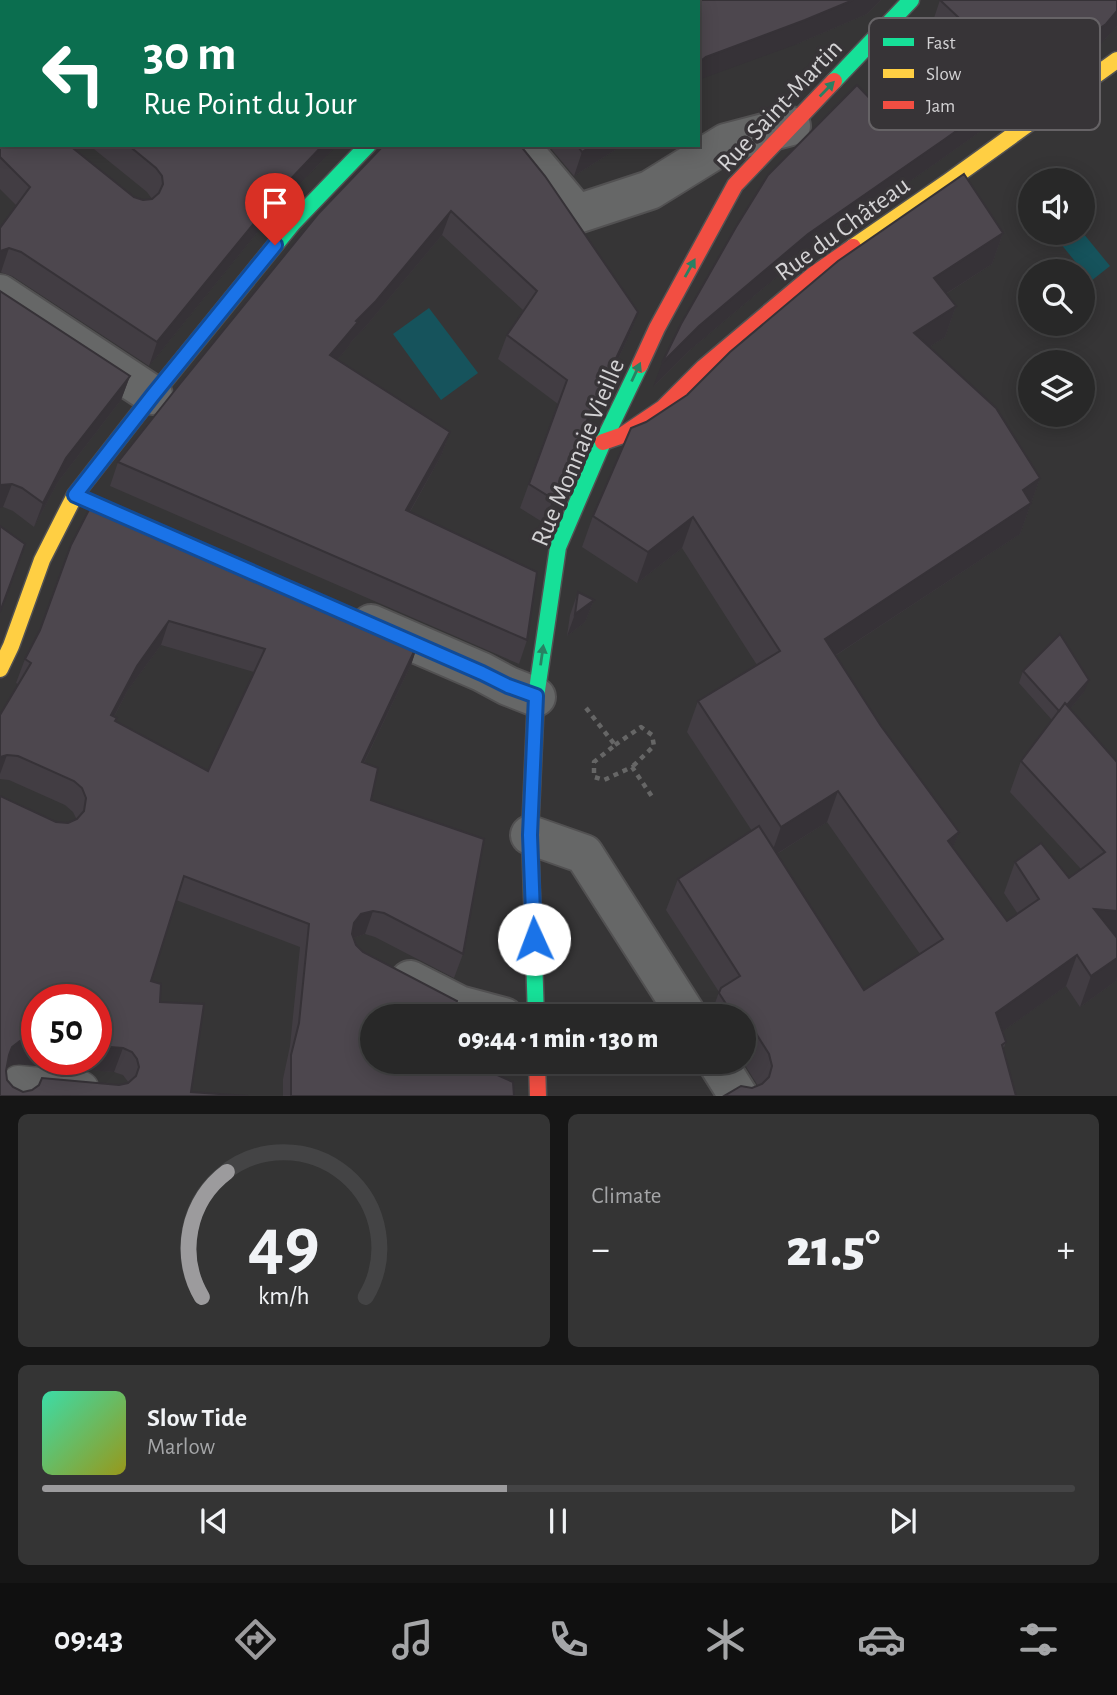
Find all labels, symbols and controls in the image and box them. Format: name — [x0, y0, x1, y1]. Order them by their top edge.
legend — [869, 18, 1100, 130]
icon: left — [28, 28, 119, 119]
text: 30 m — [143, 30, 237, 79]
street label: Rue Saint-Martin — [712, 34, 847, 177]
text: Fast — [926, 34, 956, 53]
text: Slow — [926, 65, 962, 84]
one-way arrow — [818, 80, 835, 97]
text: Rue Point du Jour — [143, 88, 357, 120]
text: Jam — [926, 97, 955, 116]
map controls — [1018, 168, 1095, 427]
button: sound — [1018, 168, 1095, 245]
street label: Rue du Château — [771, 172, 914, 286]
pin — [245, 173, 305, 245]
icon: arrive — [256, 184, 294, 222]
one-way arrow — [684, 258, 696, 278]
button: search — [1018, 259, 1095, 336]
button: layers — [1018, 350, 1095, 427]
street label: Rue Monnaie Vieille — [527, 355, 629, 550]
one-way arrow — [630, 362, 642, 382]
one-way arrow — [536, 644, 547, 666]
position arrow — [497, 902, 571, 976]
speed limit sign: 50 — [21, 984, 112, 1075]
text: 09:44 · 1 min · 130 m — [458, 1026, 658, 1052]
text: Climate — [592, 1185, 661, 1208]
text: 49 — [248, 1209, 320, 1282]
text: 21.5° — [786, 1223, 880, 1275]
text: − — [592, 1231, 610, 1269]
text: + — [1057, 1231, 1075, 1269]
text: km/h — [258, 1283, 310, 1308]
text: Slow Tide — [147, 1405, 247, 1431]
text: Marlow — [147, 1436, 215, 1459]
icon: previous — [195, 1502, 233, 1540]
icon: pause — [539, 1502, 577, 1540]
icon: next — [884, 1502, 922, 1540]
icon: directions — [231, 1615, 280, 1664]
icon: music — [388, 1615, 437, 1664]
icon: phone — [544, 1615, 593, 1664]
icon: climate — [701, 1615, 750, 1664]
icon: car — [857, 1615, 906, 1664]
icon: filters — [1014, 1615, 1063, 1664]
text: 09:43 — [54, 1623, 123, 1655]

